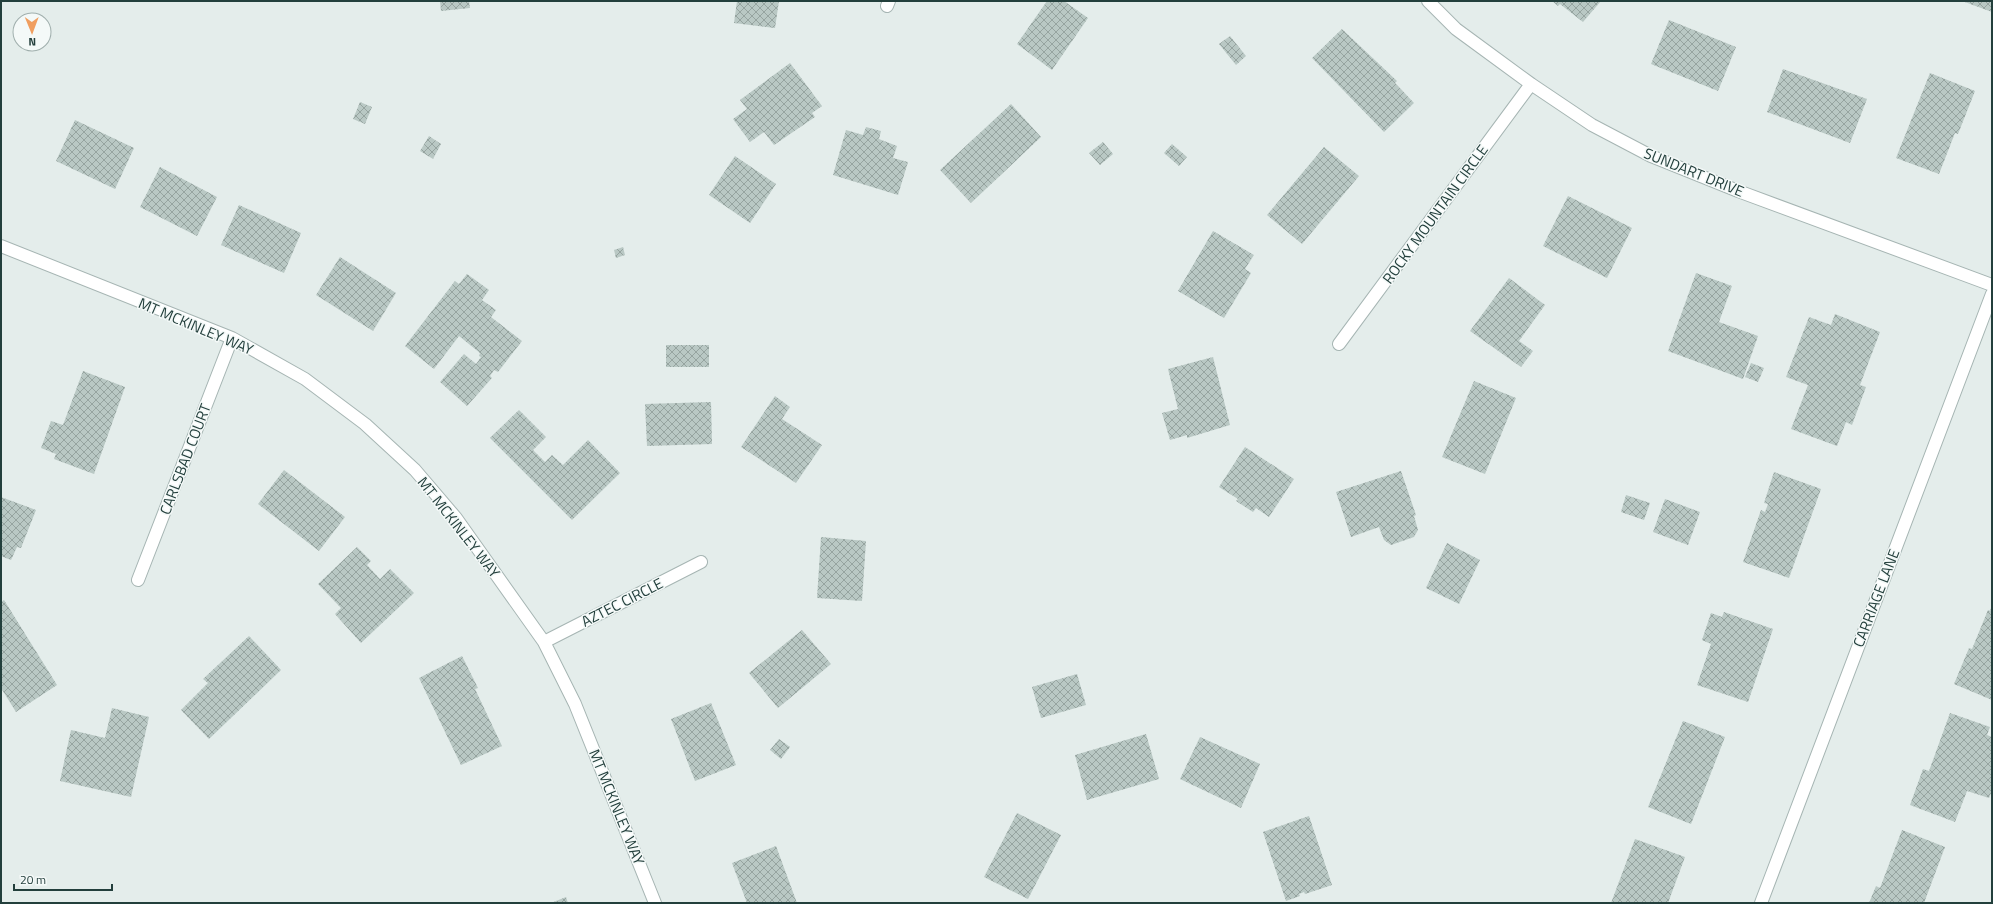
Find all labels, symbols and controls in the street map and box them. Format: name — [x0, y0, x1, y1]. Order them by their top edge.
north arrow — [12, 12, 52, 52]
text: N — [28, 34, 36, 50]
street label: ROCKY MOUNTAIN CIRCLE — [1376, 139, 1494, 289]
street label: SUNDART DRIVE — [1640, 141, 1748, 203]
street label: MT MCKINLEY WAY — [135, 291, 257, 361]
street label: CARLSBAD COURT — [153, 400, 217, 518]
street label: MT MCKINLEY WAY — [412, 471, 506, 583]
street label: CARRIAGE LANE — [1847, 546, 1905, 650]
street label: AZTEC CIRCLE — [577, 571, 667, 633]
street label: MT MCKINLEY WAY — [583, 746, 651, 868]
scale bar — [14, 866, 112, 892]
text: 20 m — [20, 870, 46, 889]

